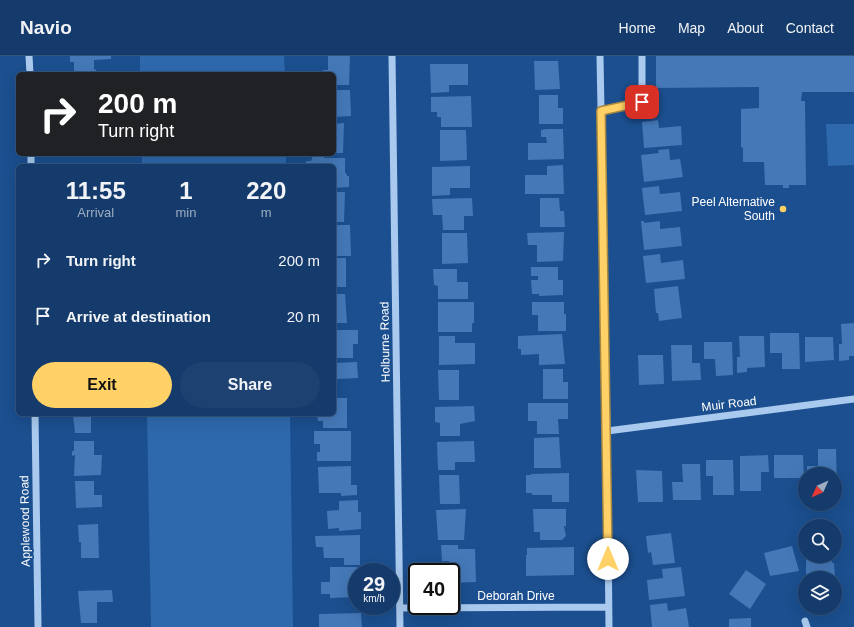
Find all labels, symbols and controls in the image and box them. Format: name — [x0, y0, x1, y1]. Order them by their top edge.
text: Navio — [20, 17, 72, 38]
text: Home — [619, 20, 656, 36]
text: Map — [678, 20, 705, 36]
text: About — [727, 20, 764, 36]
text: Contact — [786, 20, 834, 36]
pin — [625, 85, 659, 119]
icon: right — [32, 88, 84, 140]
text: 200 m — [98, 88, 177, 119]
icon: arrive — [631, 91, 653, 113]
text: Turn right — [98, 121, 174, 141]
text: 11:55 — [66, 177, 126, 204]
text: 1 — [179, 177, 193, 204]
text: 220 — [246, 177, 286, 204]
place label: Peel Alternative South — [692, 195, 775, 223]
marker: Peel Alternative South — [778, 204, 788, 214]
text: Arrival — [77, 205, 114, 220]
text: min — [176, 205, 196, 220]
text: m — [261, 205, 272, 220]
icon: right — [32, 249, 54, 271]
text: Turn right — [66, 252, 136, 269]
text: 200 m — [278, 252, 320, 269]
street label: Holburne Road — [377, 302, 393, 382]
icon: arrive — [32, 305, 54, 327]
text: Arrive at destination — [66, 308, 211, 325]
text: 20 m — [287, 308, 320, 325]
button: Exit — [32, 362, 172, 408]
button: Share — [180, 362, 320, 408]
street label: Muir Road — [701, 394, 757, 414]
north arrow — [798, 467, 842, 511]
map controls — [798, 467, 842, 615]
street label: Applewood Road — [17, 475, 33, 567]
button: search — [798, 519, 842, 563]
position arrow — [587, 538, 629, 580]
speed limit sign: 40 — [408, 563, 460, 615]
button: layers — [798, 571, 842, 615]
text: 29 — [363, 573, 385, 595]
street label: Deborah Drive — [477, 589, 555, 603]
text: km/h — [363, 593, 385, 604]

